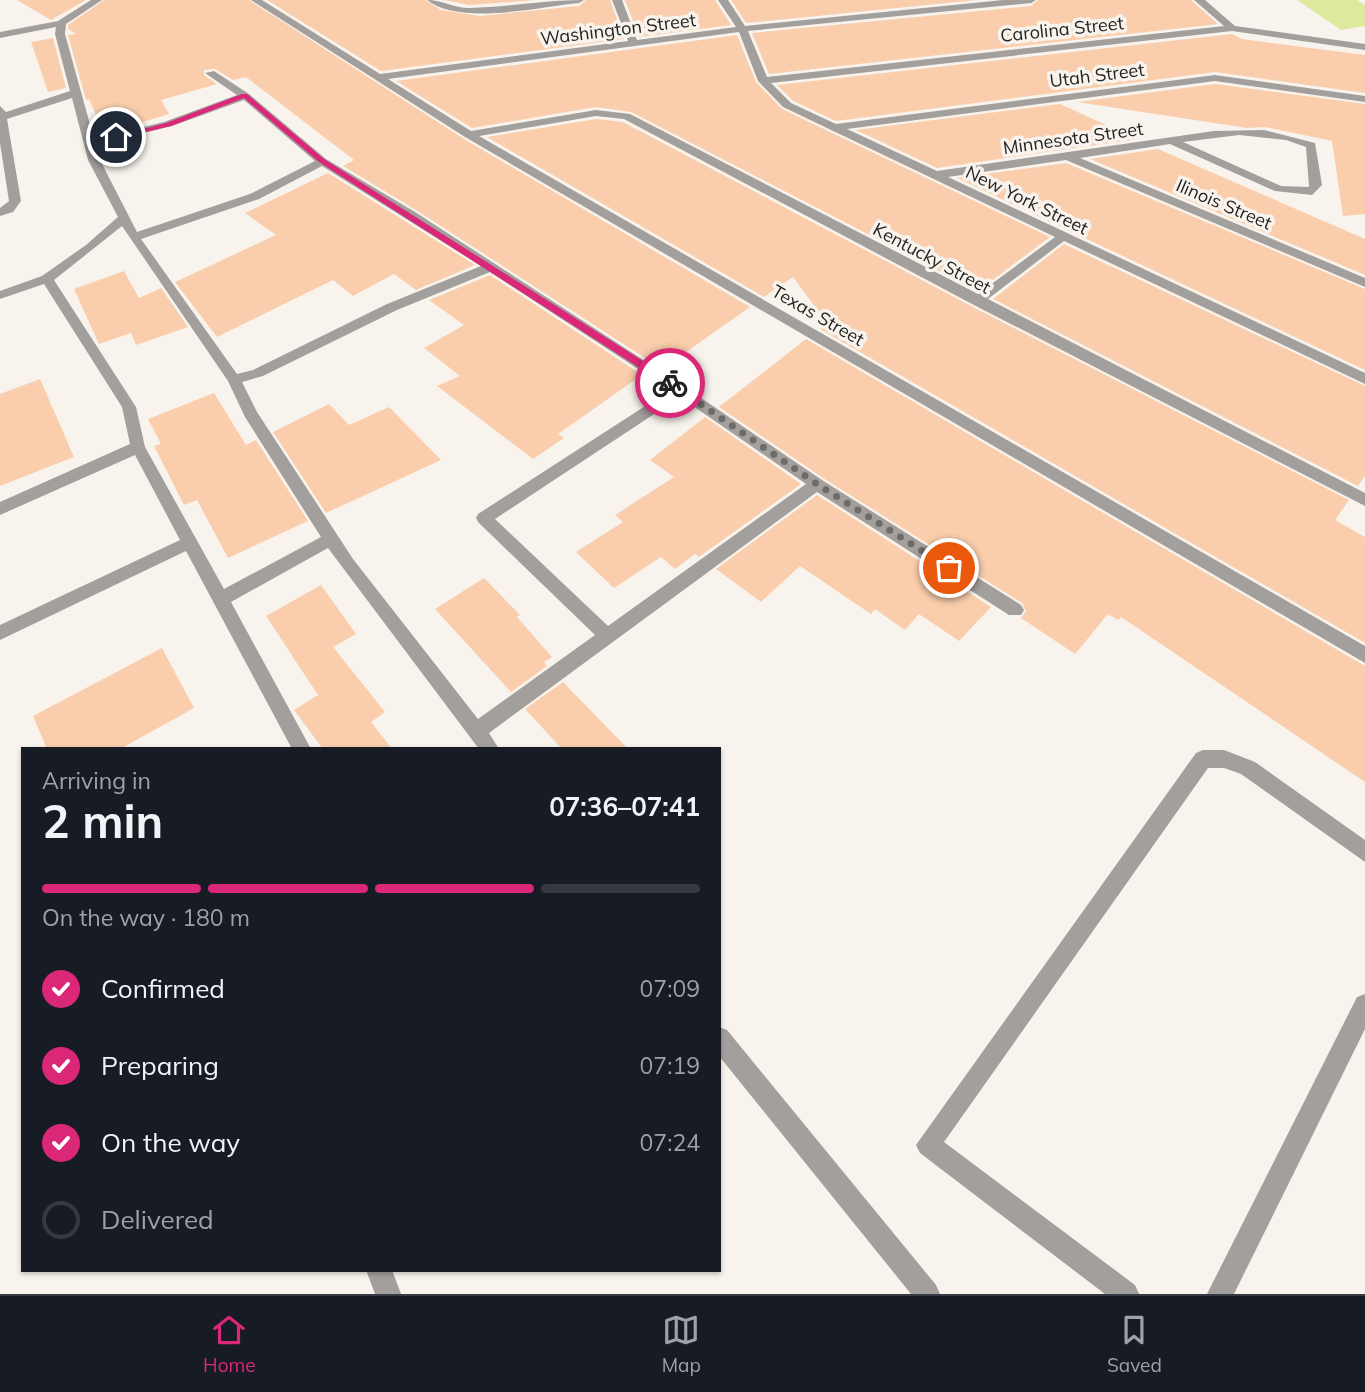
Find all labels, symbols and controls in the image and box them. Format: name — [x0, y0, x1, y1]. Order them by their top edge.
street label: Washington Street — [539, 8, 697, 50]
street label: Carolina Street — [999, 11, 1125, 47]
street label: Utah Street — [1048, 58, 1146, 92]
pin — [86, 107, 146, 167]
street label: Minnesota Street — [1001, 117, 1145, 159]
icon: home — [97, 118, 135, 156]
street label: New York Street — [962, 160, 1092, 240]
street label: Ilinois Street — [1173, 174, 1275, 234]
street label: Kentucky Street — [869, 217, 995, 299]
street label: Texas Street — [768, 279, 868, 351]
courier — [635, 348, 705, 418]
icon: bike — [651, 364, 689, 402]
pin — [919, 538, 979, 598]
icon: bag — [930, 549, 968, 587]
text: Arriving in — [42, 766, 151, 795]
text: 07:36–07:41 — [549, 790, 700, 823]
text: 2 min — [42, 792, 163, 850]
text: On the way · 180 m — [42, 903, 250, 932]
icon: check — [42, 970, 80, 1008]
text: Confirmed — [101, 972, 225, 1005]
text: 07:09 — [640, 974, 700, 1003]
icon: check — [42, 1047, 80, 1085]
text: Preparing — [101, 1049, 219, 1082]
text: 07:19 — [640, 1051, 700, 1080]
icon: check — [42, 1124, 80, 1162]
text: On the way — [101, 1126, 240, 1159]
text: 07:24 — [640, 1128, 700, 1157]
text: Delivered — [101, 1203, 214, 1236]
tab: Home — [203, 1311, 256, 1377]
tab: Map — [662, 1311, 701, 1377]
tab: Saved — [1107, 1311, 1162, 1377]

